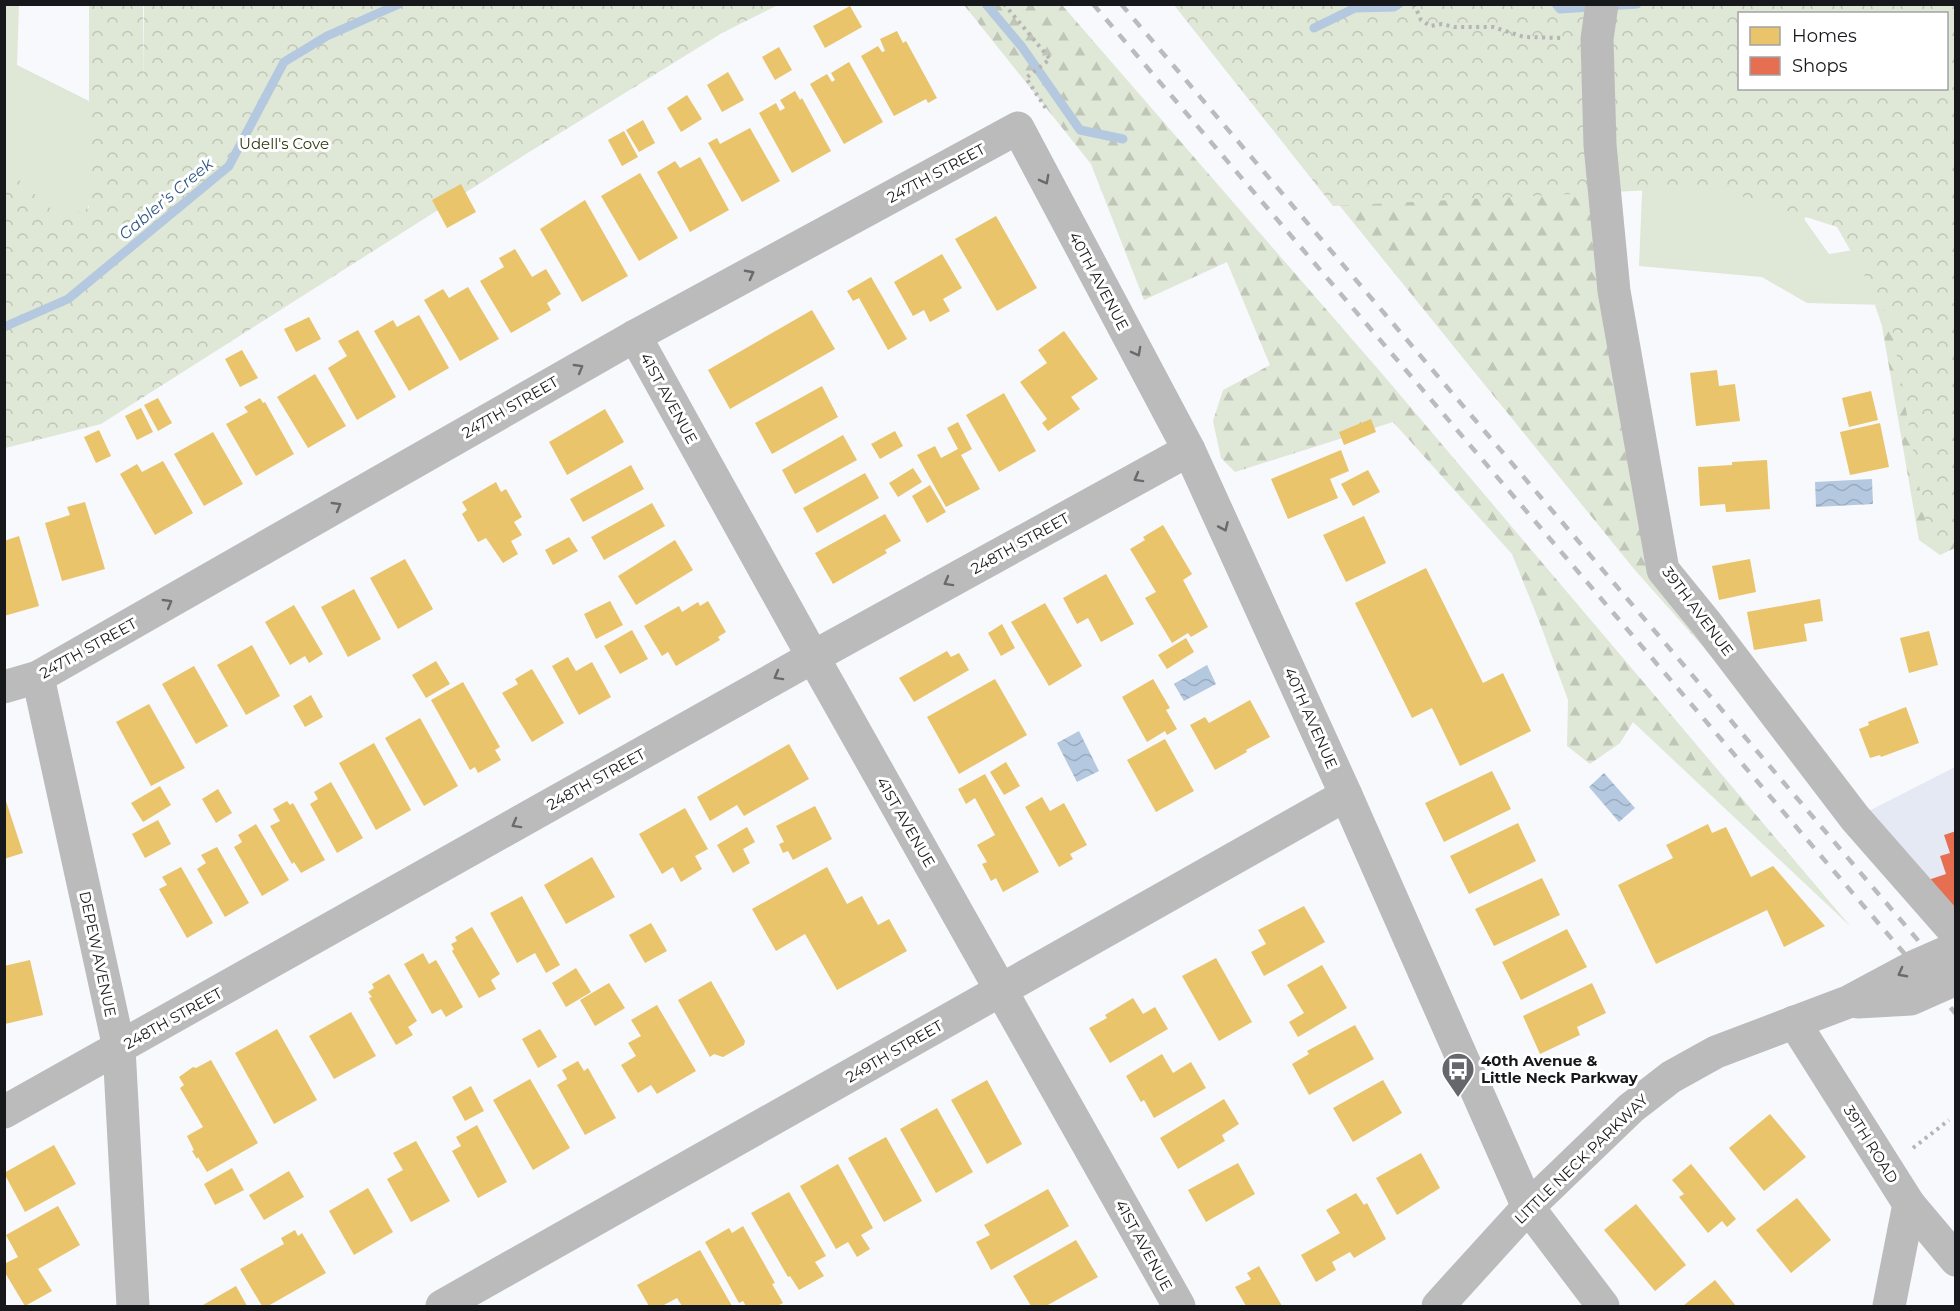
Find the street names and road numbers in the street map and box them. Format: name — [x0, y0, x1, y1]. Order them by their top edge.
street label: 247TH STREET — [884, 139, 989, 207]
street label: 40TH AVENUE — [1065, 228, 1133, 334]
street label: 41ST AVENUE — [636, 349, 702, 447]
street label: 247TH STREET — [458, 372, 562, 442]
street label: 248TH STREET — [967, 508, 1073, 578]
street label: 39TH AVENUE — [1658, 563, 1738, 659]
street label: 247TH STREET — [36, 613, 140, 683]
street label: 40TH AVENUE — [1280, 664, 1342, 772]
street label: 248TH STREET — [543, 744, 649, 814]
street label: 41ST AVENUE — [872, 773, 940, 871]
street label: DEPEW AVENUE — [75, 889, 121, 1019]
street label: 248TH STREET — [120, 983, 226, 1053]
street label: 249TH STREET — [842, 1015, 946, 1086]
street label: LITTLE NECK PARKWAY — [1510, 1090, 1652, 1228]
street label: 39TH ROAD — [1840, 1101, 1902, 1187]
street label: 41ST AVENUE — [1111, 1196, 1177, 1294]

